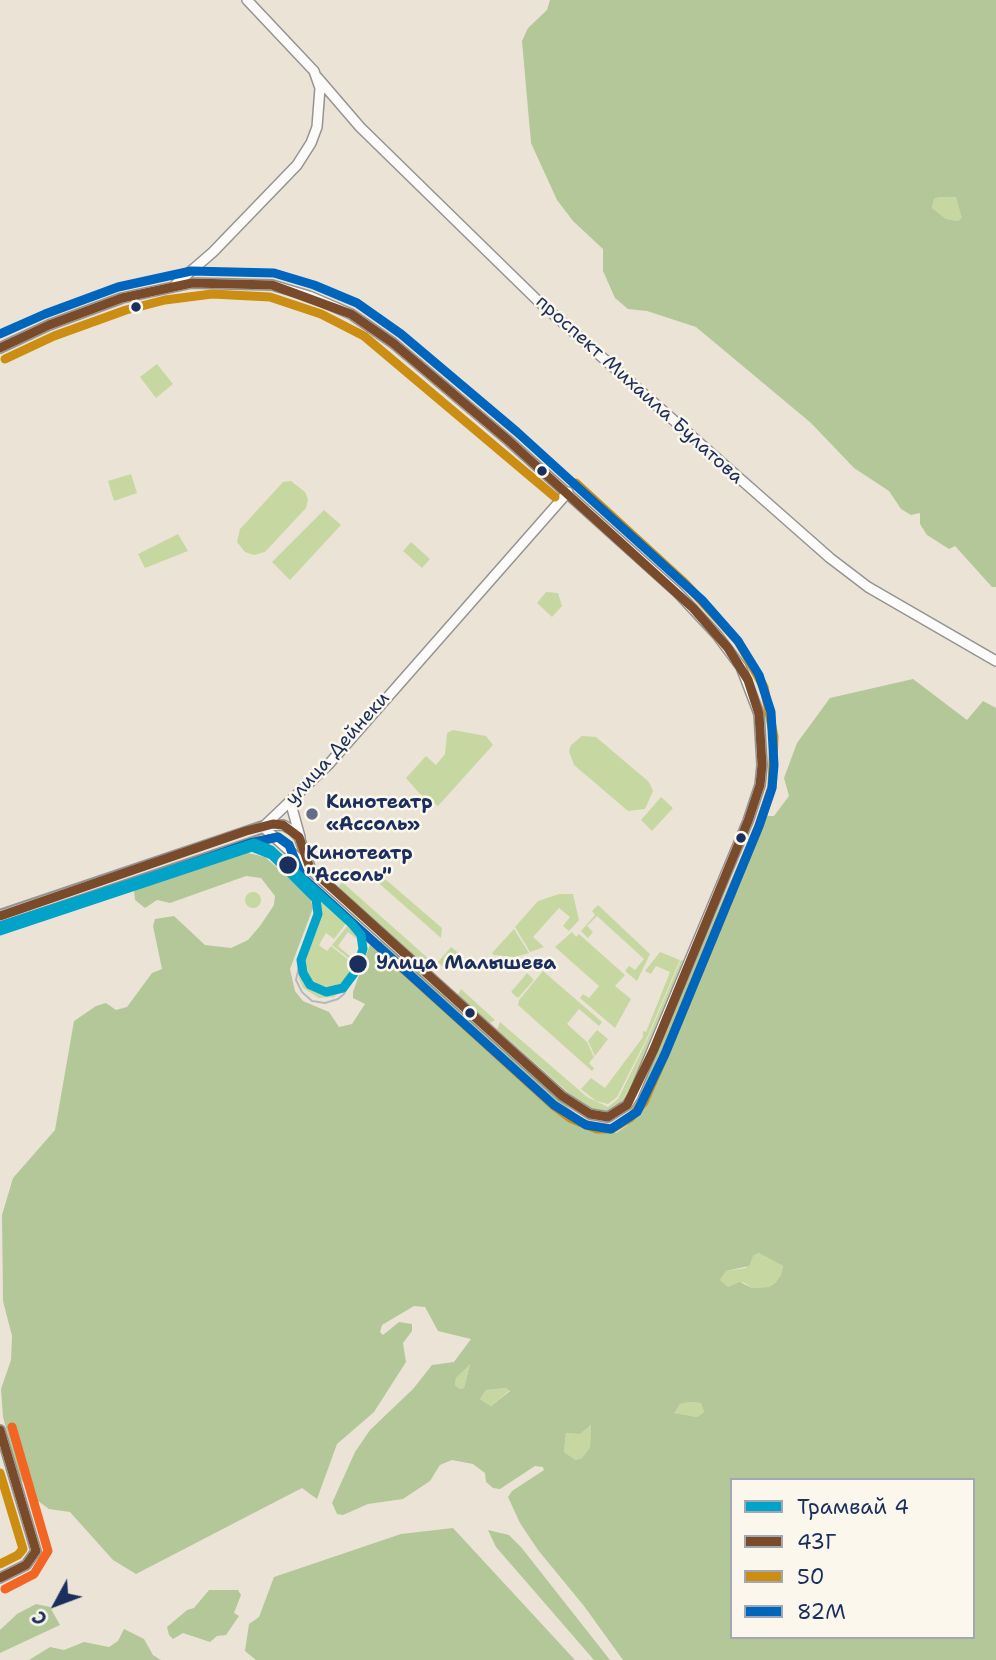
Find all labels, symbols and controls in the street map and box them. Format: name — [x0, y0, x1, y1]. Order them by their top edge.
street label: проспект Михаила Булатова — [531, 291, 747, 489]
unlabelled marker — [129, 300, 143, 314]
unlabelled marker — [535, 464, 549, 478]
street label: улица Дейнеки — [281, 688, 395, 810]
place label: Кинотеатр «Ассоль» — [326, 792, 433, 836]
marker: Кинотеатр «Ассоль» — [304, 806, 320, 822]
unlabelled marker — [734, 831, 748, 845]
place label: Кинотеатр "Ассоль" — [306, 843, 413, 887]
marker: Кинотеатр "Ассоль" — [277, 854, 299, 876]
marker: Улица Малышева — [347, 953, 369, 975]
place label: Улица Малышева — [376, 953, 556, 975]
unlabelled marker — [463, 1006, 477, 1020]
legend — [730, 1478, 975, 1639]
text: Трамвай 4 — [797, 1493, 909, 1521]
text: 43Г — [797, 1528, 836, 1556]
text: 50 — [797, 1563, 824, 1591]
north arrow — [21, 1569, 91, 1639]
text: 82М — [797, 1598, 846, 1626]
text: С — [27, 1606, 53, 1631]

